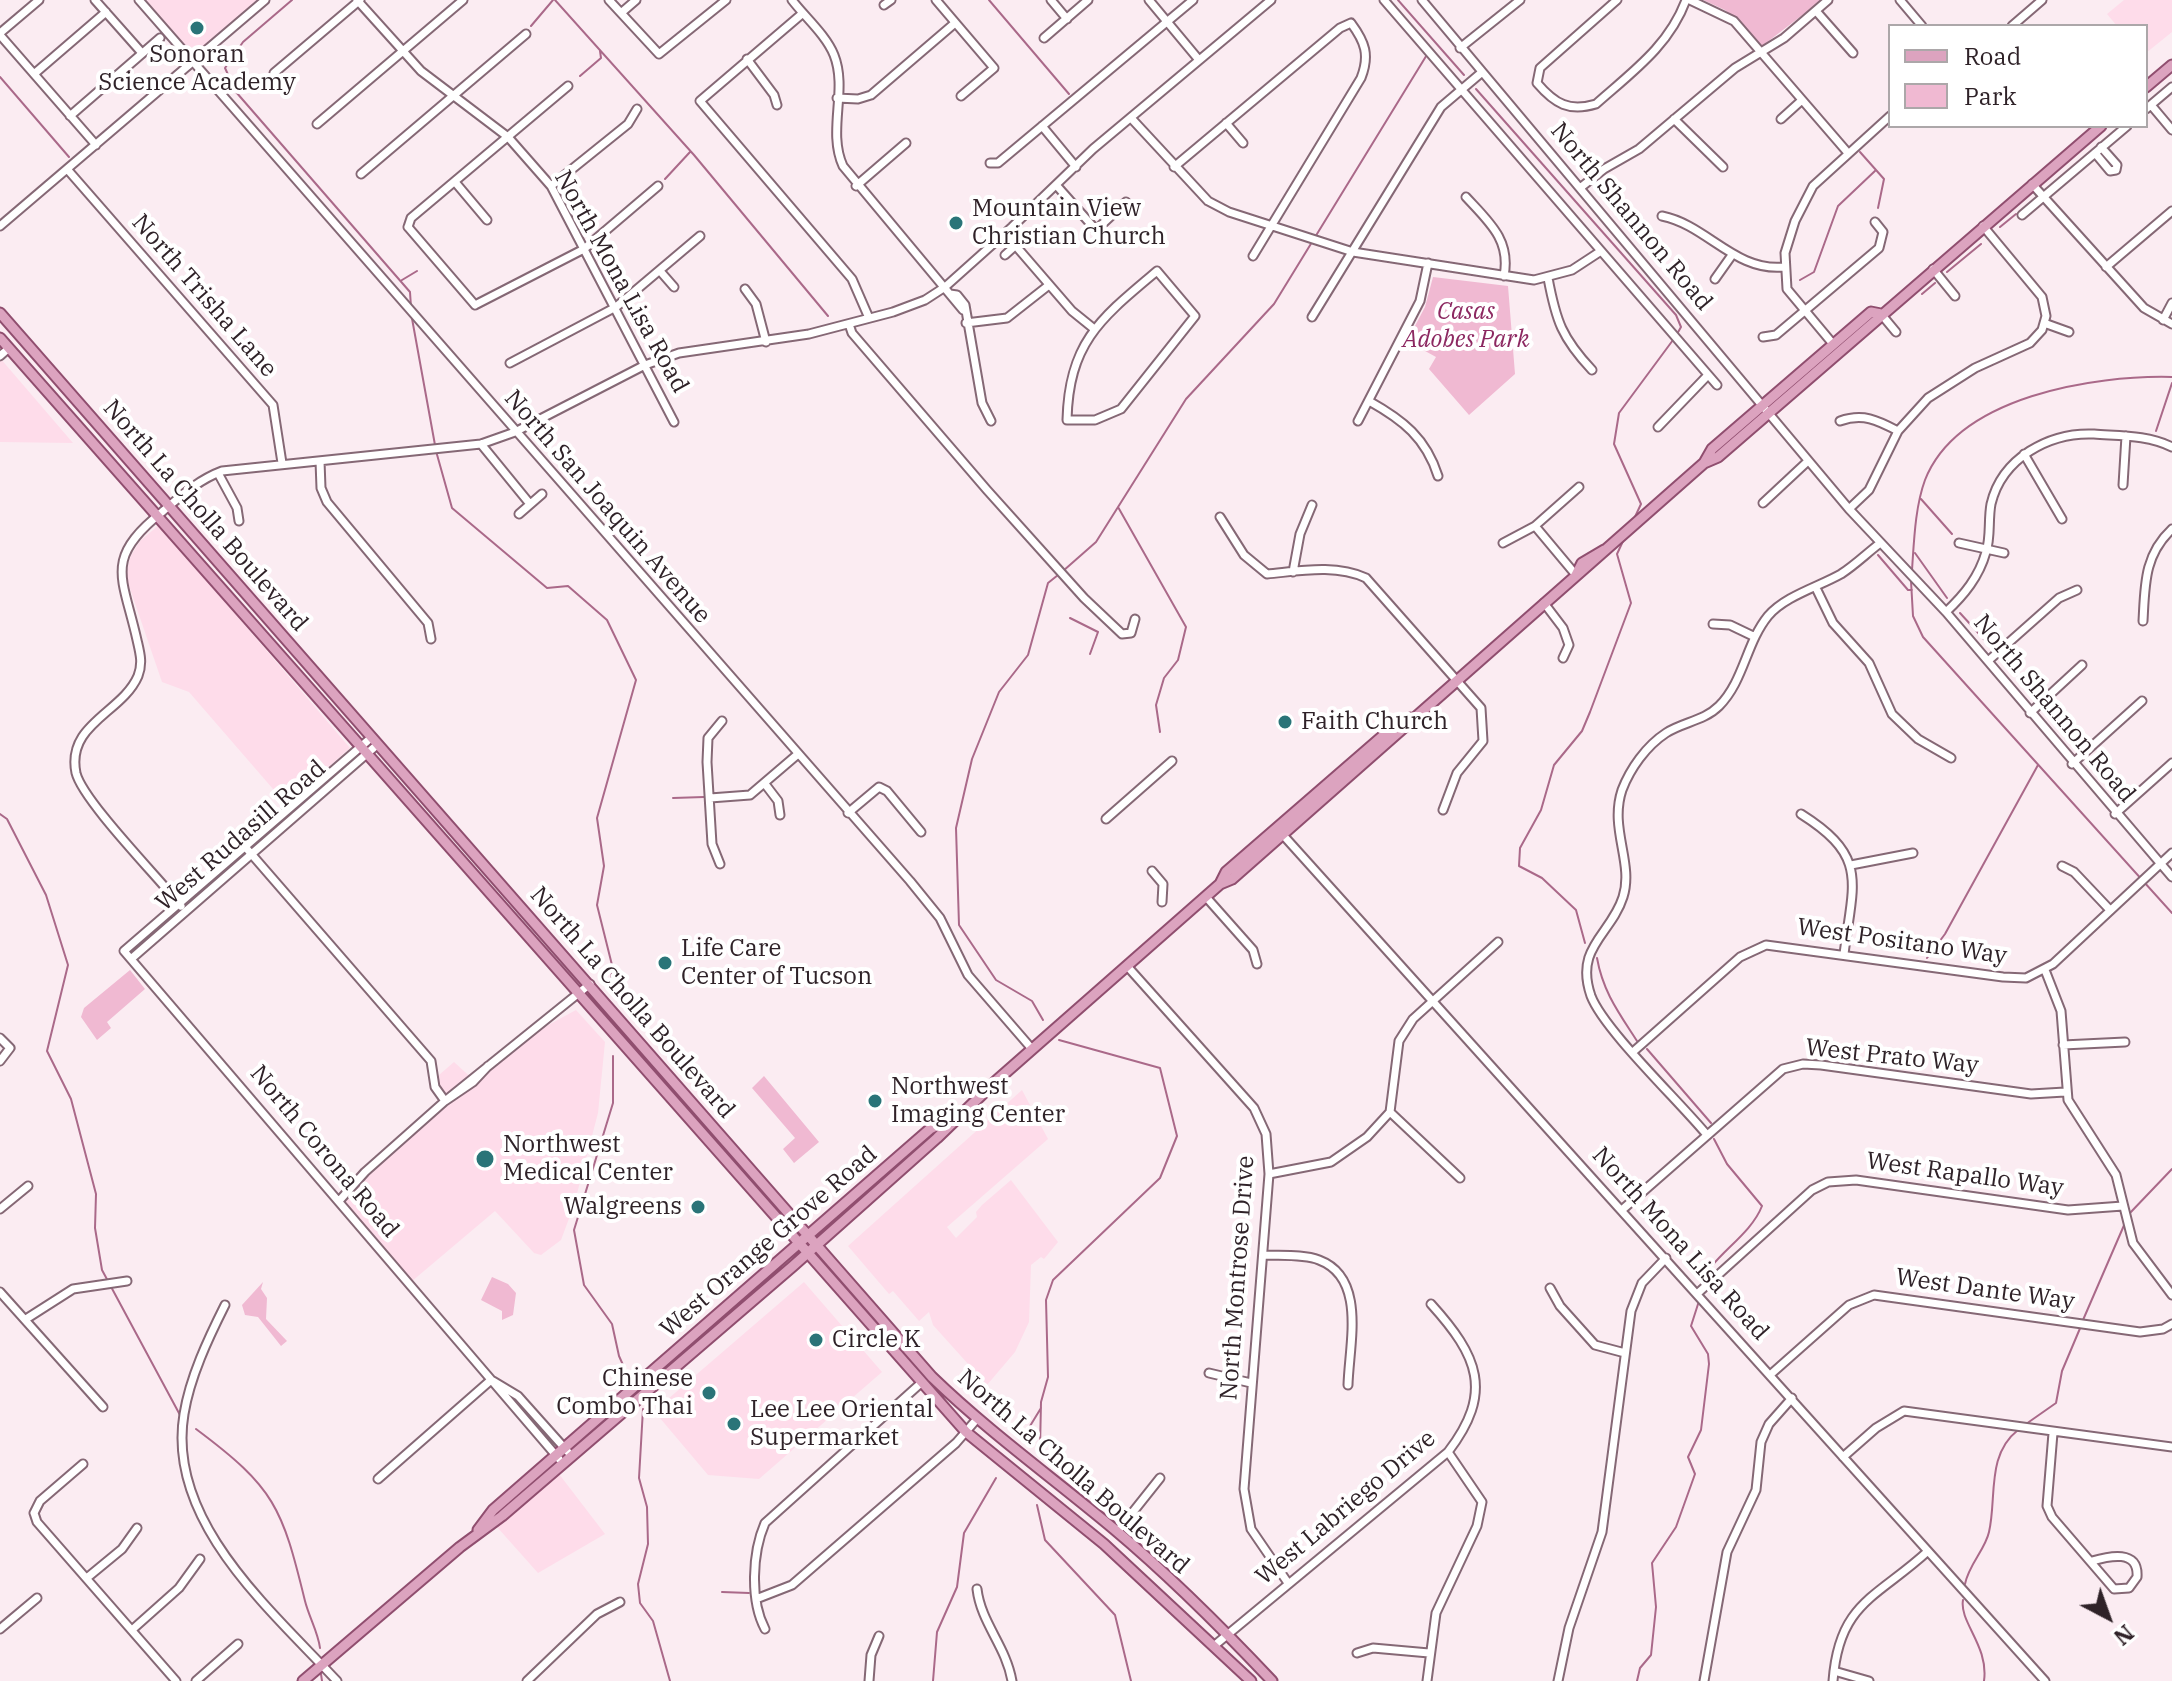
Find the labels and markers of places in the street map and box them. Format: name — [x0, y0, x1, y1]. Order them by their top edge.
marker: Sonoran Science Academy — [188, 19, 206, 37]
place label: Sonoran Science Academy — [98, 41, 296, 97]
place label: Mountain View Christian Church — [972, 195, 1166, 251]
marker: Mountain View Christian Church — [947, 214, 965, 232]
place label: Faith Church — [1301, 708, 1448, 736]
marker: Faith Church — [1276, 713, 1294, 731]
place label: Life Care Center of Tucson — [681, 935, 872, 991]
marker: Life Care Center of Tucson — [656, 954, 674, 972]
place label: Northwest Imaging Center — [891, 1073, 1065, 1129]
marker: Northwest Imaging Center — [866, 1092, 884, 1110]
place label: Northwest Medical Center — [503, 1131, 673, 1187]
marker: Northwest Medical Center — [474, 1148, 496, 1170]
place label: Walgreens — [563, 1193, 682, 1221]
marker: Walgreens — [689, 1198, 707, 1216]
place label: Circle K — [832, 1326, 921, 1354]
marker: Circle K — [807, 1331, 825, 1349]
place label: Chinese Combo Thai — [556, 1365, 693, 1421]
marker: Chinese Combo Thai — [700, 1384, 718, 1402]
place label: Lee Lee Oriental Supermarket — [750, 1396, 933, 1452]
marker: Lee Lee Oriental Supermarket — [725, 1415, 743, 1433]

